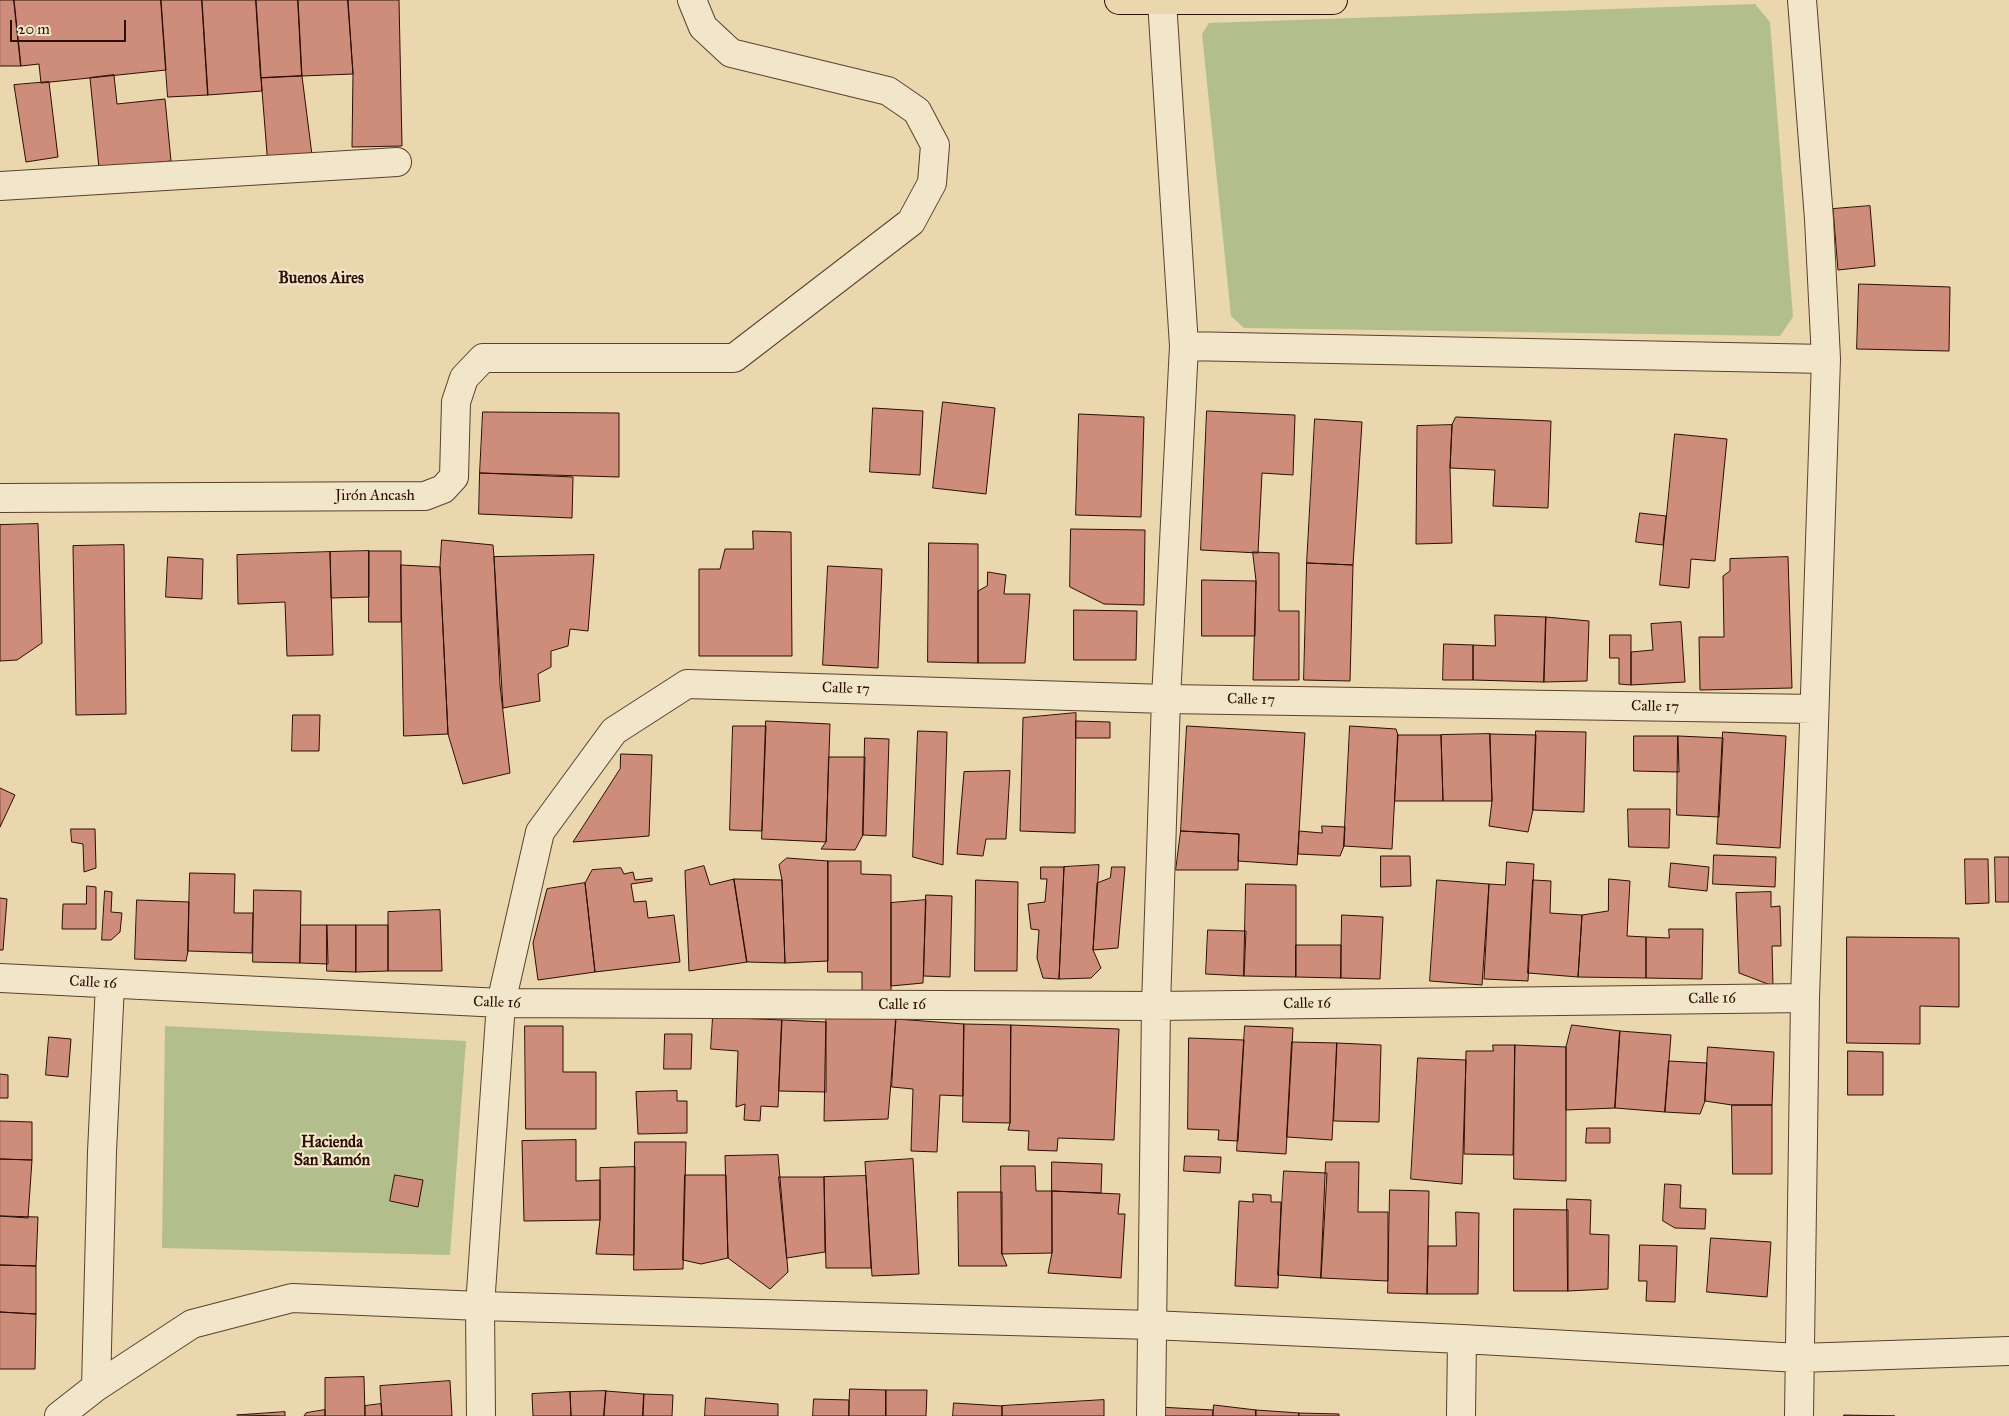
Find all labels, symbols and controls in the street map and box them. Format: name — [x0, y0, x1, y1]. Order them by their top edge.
scale bar — [12, 10, 129, 42]
text: 20 m — [18, 20, 50, 38]
district label: Buenos Aires — [278, 269, 364, 289]
street label: Jirón Ancash — [335, 487, 415, 505]
street label: Calle 17 — [822, 679, 870, 699]
street label: Calle 17 — [1227, 691, 1275, 709]
street label: Calle 17 — [1631, 698, 1679, 716]
street label: Calle 16 — [69, 973, 117, 993]
street label: Calle 16 — [1688, 990, 1736, 1008]
street label: Calle 16 — [473, 993, 521, 1013]
street label: Calle 16 — [1283, 995, 1331, 1013]
street label: Calle 16 — [878, 996, 926, 1014]
district label: Hacienda San Ramón — [294, 1133, 370, 1171]

